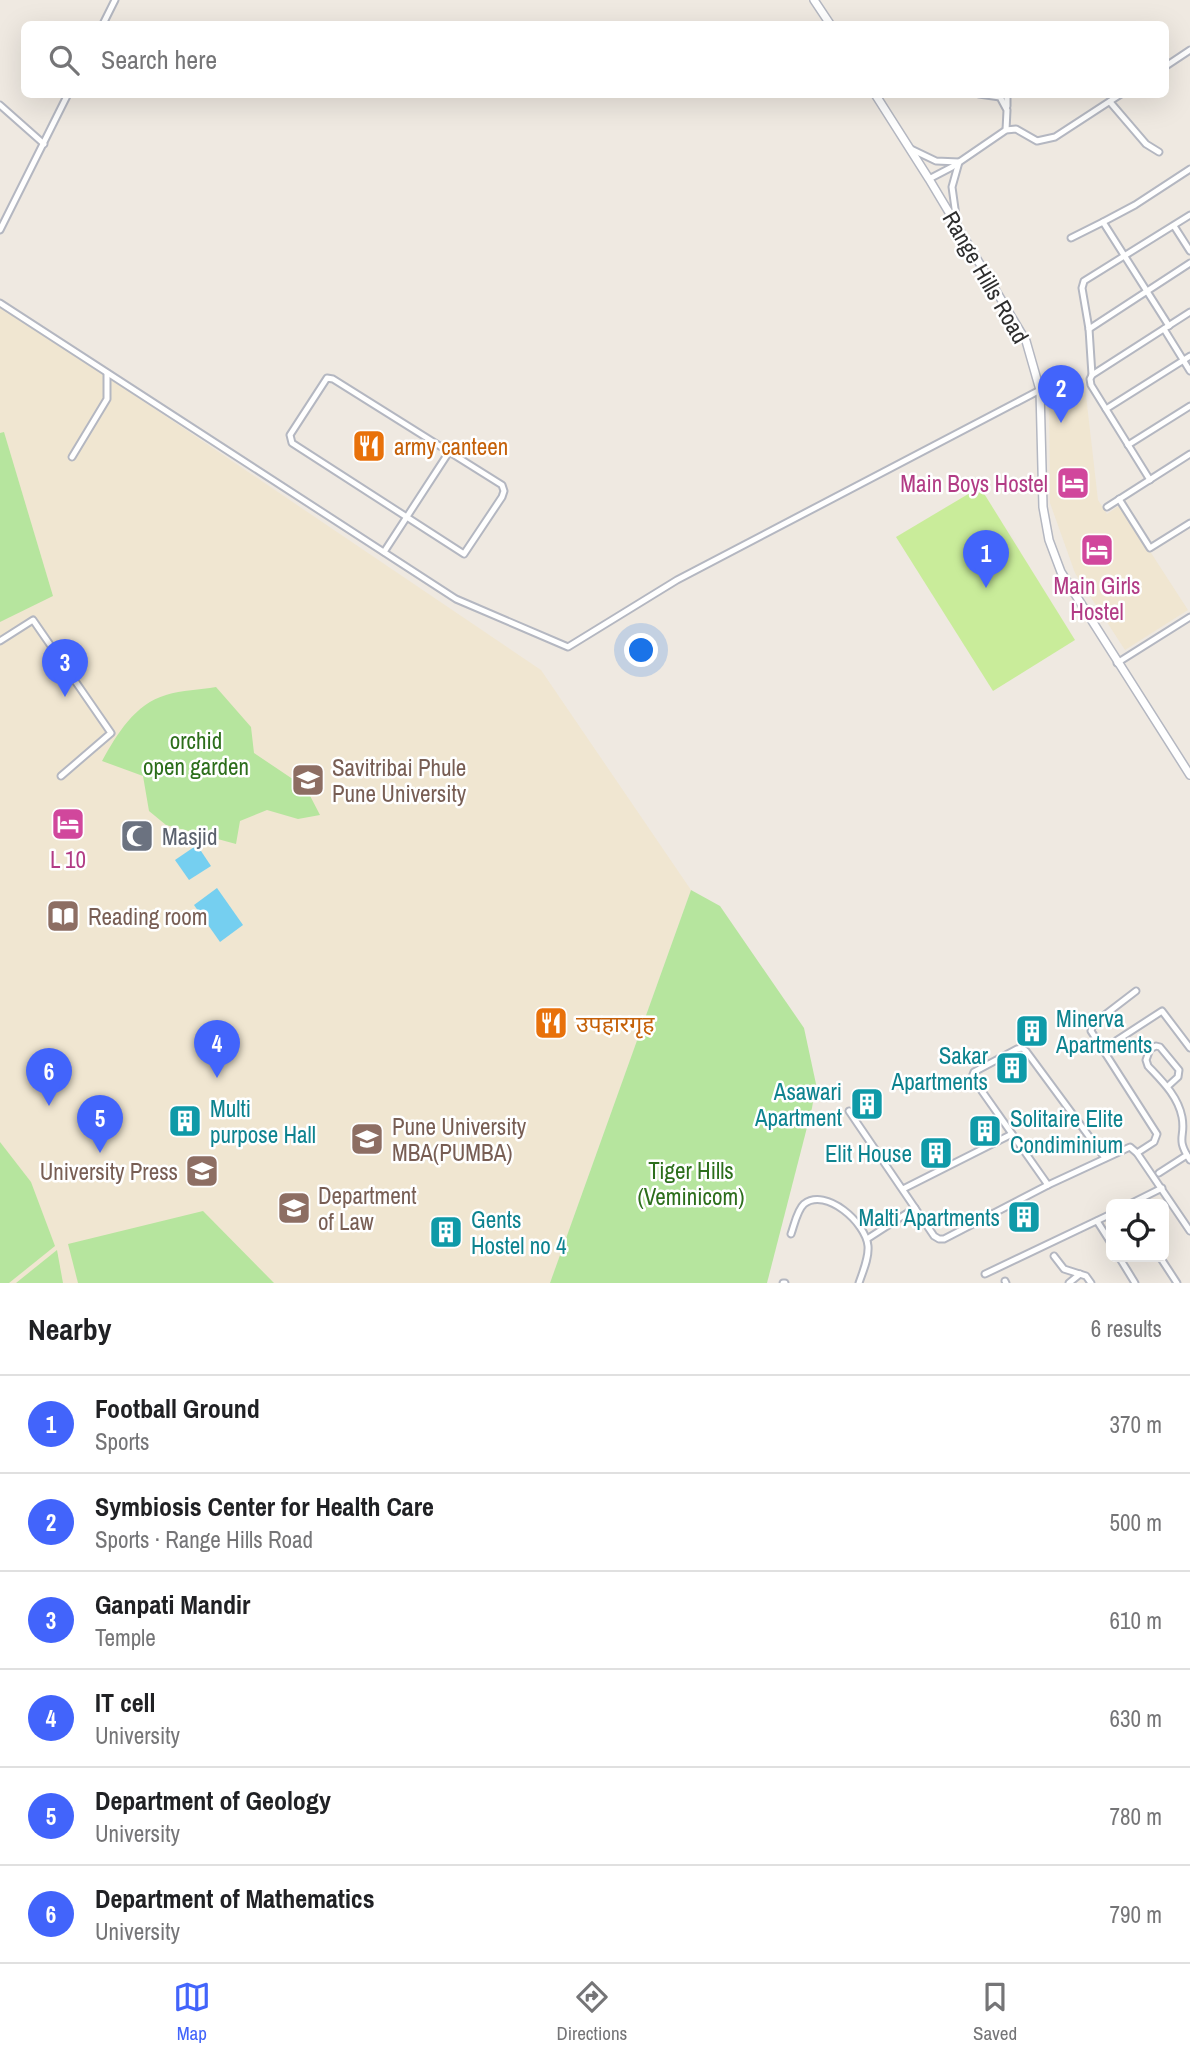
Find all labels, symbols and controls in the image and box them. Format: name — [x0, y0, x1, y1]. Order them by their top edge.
search box — [21, 21, 1169, 98]
icon: search — [45, 41, 83, 79]
text: Search here — [101, 42, 217, 77]
street label: Range Hills Road — [936, 205, 1036, 349]
pin: 2 — [1038, 365, 1084, 423]
restaurant icon: army canteen — [350, 427, 388, 465]
place label: army canteen — [394, 431, 508, 462]
hotel icon: Main Boys Hostel — [1054, 464, 1092, 502]
place label: Main Boys Hostel — [900, 468, 1048, 499]
pin: 1 — [963, 530, 1009, 588]
hotel icon: Main Girls Hostel — [1078, 531, 1116, 569]
place label: Main Girls Hostel — [1054, 570, 1141, 627]
your location — [624, 633, 658, 667]
pin: 3 — [42, 639, 88, 697]
park label: orchid open garden — [143, 725, 249, 782]
place label: Savitribai Phule Pune University — [332, 752, 467, 809]
school or university icon: Savitribai Phule Pune University — [289, 761, 327, 799]
hotel icon: L 10 — [49, 805, 87, 843]
mosque icon: Masjid — [118, 817, 156, 855]
place label: Masjid — [162, 821, 218, 852]
place label: L 10 — [50, 844, 86, 875]
library icon: Reading room — [44, 897, 82, 935]
place label: Reading room — [88, 901, 208, 932]
place label: Minerva Apartments — [1055, 1003, 1152, 1060]
restaurant icon: उपहारगृह — [532, 1004, 570, 1042]
place label: उपहारगृह — [576, 1008, 655, 1039]
building icon: Minerva Apartments — [1013, 1012, 1051, 1050]
pin: 4 — [194, 1020, 240, 1078]
place label: Sakar Apartments — [891, 1040, 989, 1097]
pin: 6 — [26, 1048, 72, 1106]
building icon: Sakar Apartments — [993, 1049, 1031, 1087]
place label: Asawari Apartment — [754, 1076, 842, 1133]
building icon: Asawari Apartment — [848, 1085, 886, 1123]
place label: Multi purpose Hall — [210, 1093, 316, 1150]
pin: 5 — [77, 1095, 123, 1153]
building icon: Multi purpose Hall — [166, 1102, 204, 1140]
place label: Solitaire Elite Condiminium — [1010, 1103, 1123, 1160]
place label: Pune University MBA(PUMBA) — [392, 1111, 527, 1168]
building icon: Solitaire Elite Condiminium — [966, 1112, 1004, 1150]
school or university icon: Pune University MBA(PUMBA) — [348, 1120, 386, 1158]
building icon: Elit House — [917, 1134, 955, 1172]
place label: Elit House — [825, 1138, 912, 1169]
school or university icon: University Press — [183, 1152, 221, 1190]
park label: Tiger Hills (Veminicom) — [638, 1155, 744, 1212]
place label: University Press — [40, 1156, 178, 1187]
place label: Department of Law — [318, 1180, 417, 1237]
school or university icon: Department of Law — [275, 1189, 313, 1227]
building icon: Malti Apartments — [1005, 1198, 1043, 1236]
map controls — [1106, 1199, 1169, 1262]
button: locate — [1106, 1199, 1169, 1262]
place label: Malti Apartments — [858, 1202, 1000, 1233]
place label: Gents Hostel no 4 — [471, 1204, 567, 1261]
building icon: Gents Hostel no 4 — [427, 1213, 465, 1251]
text: Nearby — [28, 1309, 111, 1349]
text: 6 results — [1091, 1313, 1162, 1344]
text: Football Ground — [95, 1391, 260, 1426]
text: 1 — [46, 1409, 56, 1440]
text: 370 m — [1110, 1409, 1162, 1440]
text: Sports — [95, 1426, 150, 1457]
text: Symbiosis Center for Health Care — [95, 1489, 434, 1524]
text: 2 — [46, 1507, 56, 1538]
text: 500 m — [1110, 1507, 1162, 1538]
text: Sports · Range Hills Road — [95, 1524, 313, 1555]
text: Ganpati Mandir — [95, 1587, 250, 1622]
text: 3 — [46, 1605, 56, 1636]
text: 610 m — [1110, 1605, 1162, 1636]
text: Temple — [95, 1622, 156, 1653]
text: IT cell — [95, 1685, 155, 1720]
text: 4 — [46, 1703, 56, 1734]
text: 630 m — [1110, 1703, 1162, 1734]
text: University — [95, 1720, 180, 1751]
text: Department of Geology — [95, 1783, 331, 1818]
text: 5 — [46, 1801, 56, 1832]
text: 780 m — [1110, 1801, 1162, 1832]
text: University — [95, 1818, 180, 1849]
text: Department of Mathematics — [95, 1881, 375, 1916]
text: 6 — [46, 1899, 56, 1930]
text: 790 m — [1110, 1899, 1162, 1930]
text: University — [95, 1916, 180, 1947]
tab: Map — [173, 1978, 211, 2046]
tab: Directions — [556, 1978, 627, 2046]
tab: Saved — [973, 1978, 1017, 2046]

